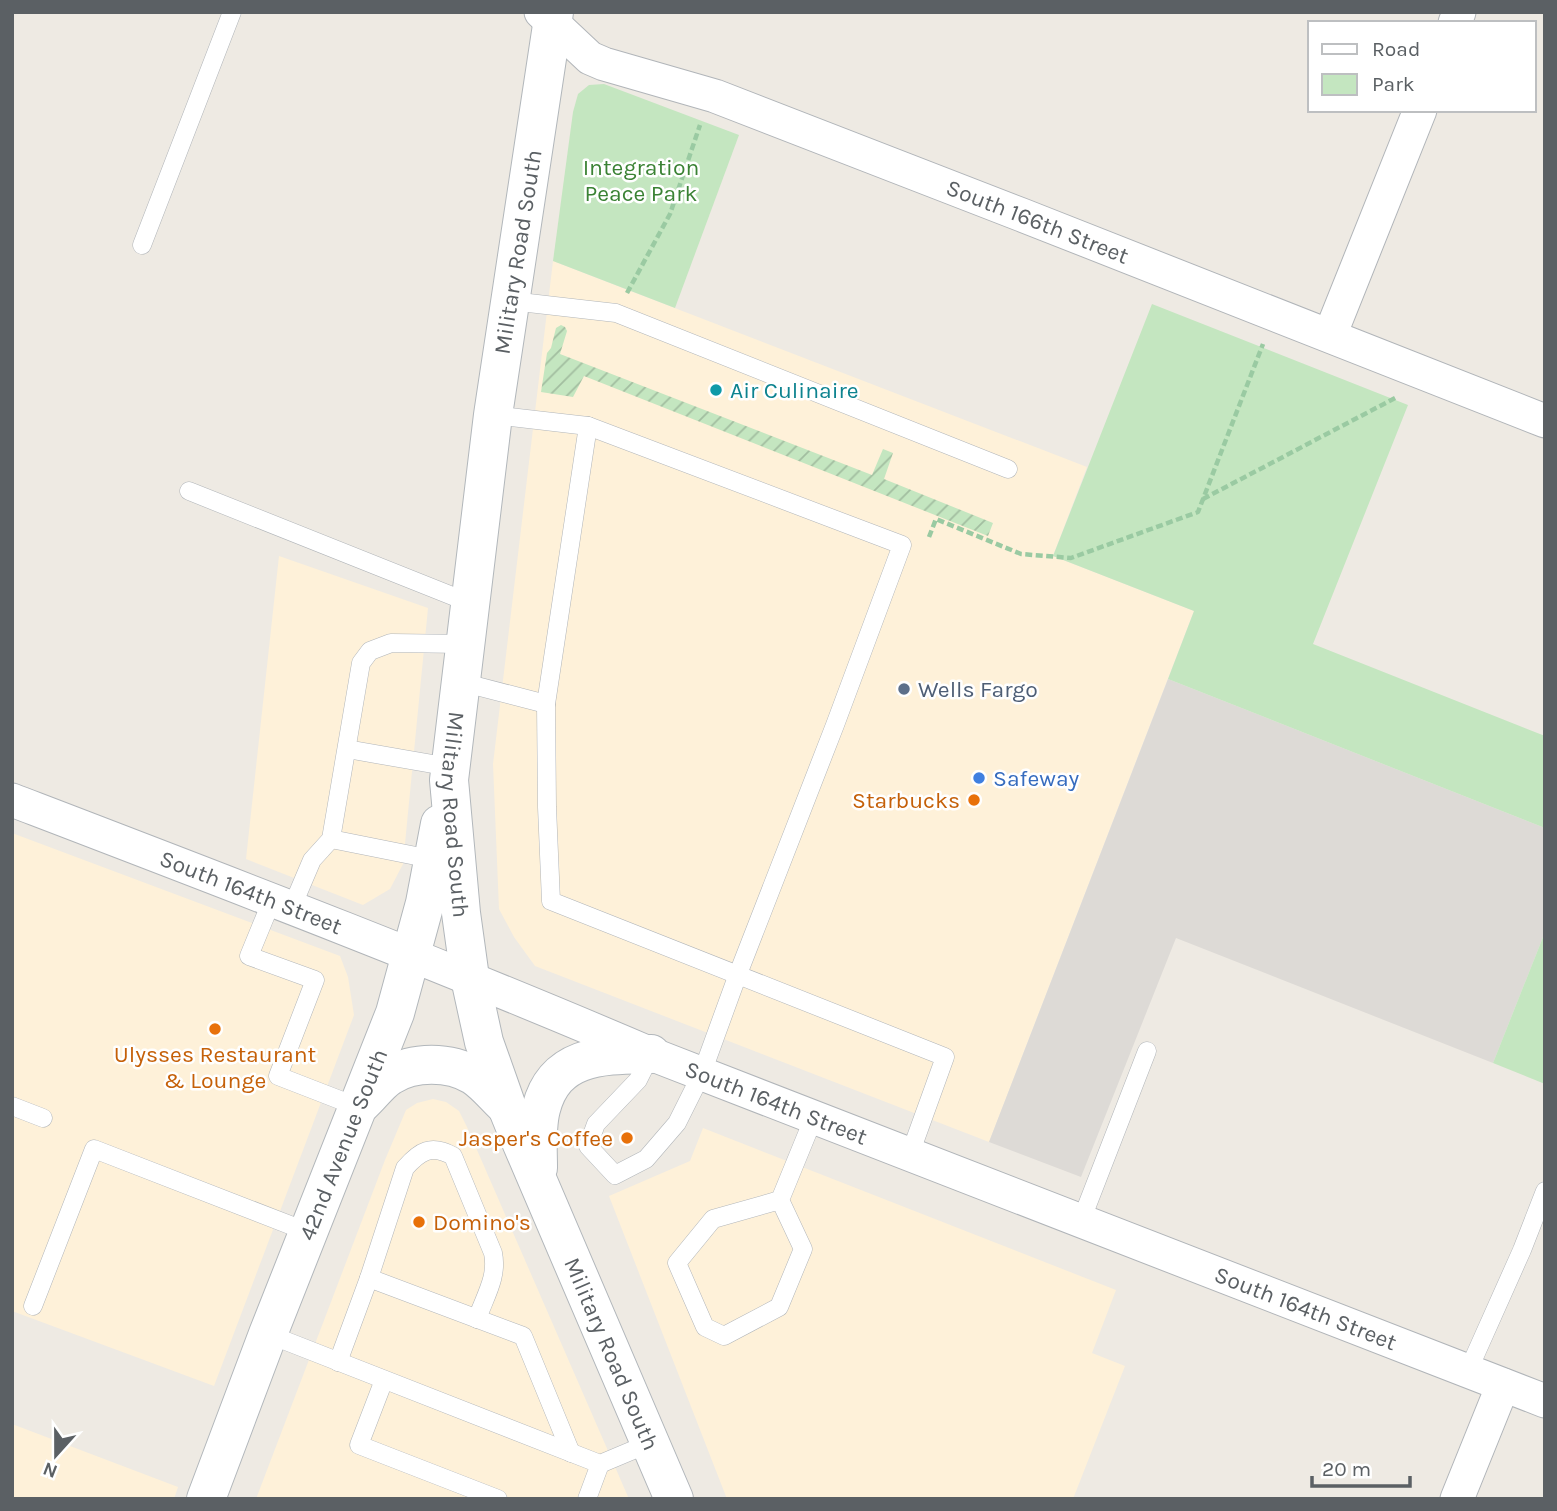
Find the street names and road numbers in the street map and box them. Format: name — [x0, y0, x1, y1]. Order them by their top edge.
street label: Military Road South — [488, 148, 548, 356]
street label: South 166th Street — [943, 173, 1133, 269]
street label: Military Road South — [435, 710, 475, 919]
street label: South 164th Street — [156, 844, 346, 940]
street label: 42nd Avenue South — [293, 1045, 393, 1244]
street label: South 164th Street — [681, 1055, 872, 1150]
street label: Military Road South — [559, 1253, 665, 1454]
street label: South 164th Street — [1211, 1261, 1401, 1356]

